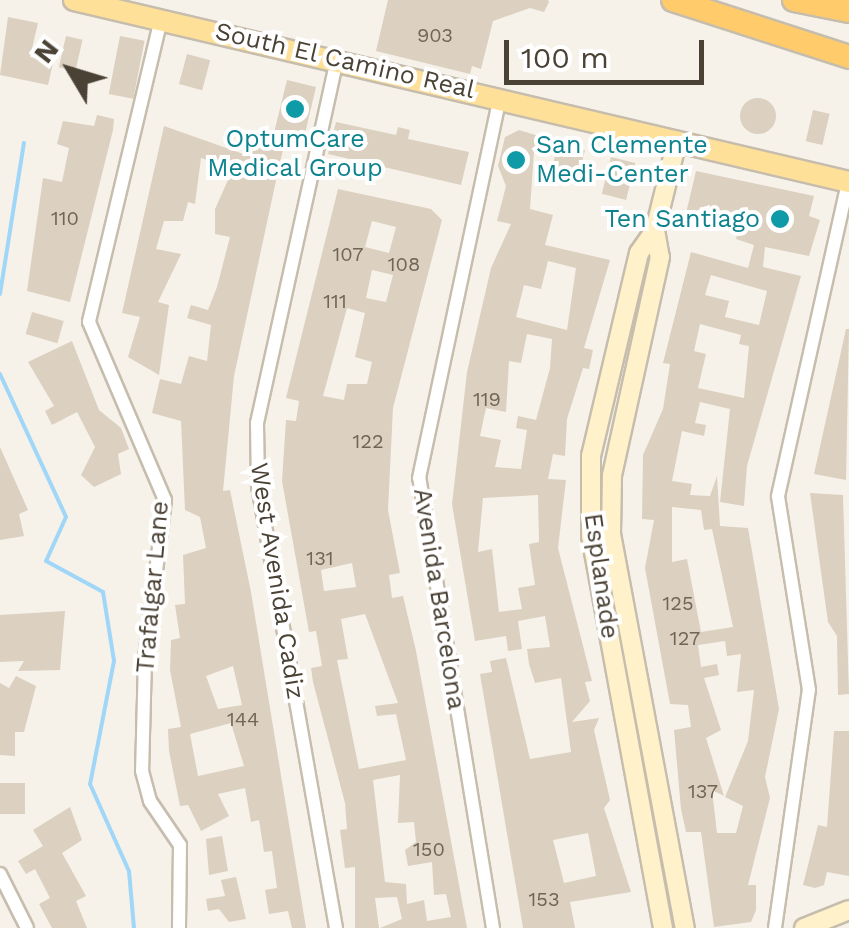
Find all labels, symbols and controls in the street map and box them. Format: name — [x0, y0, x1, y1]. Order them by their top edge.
street label: South El Camino Real — [212, 16, 478, 106]
north arrow — [20, 20, 120, 120]
scale bar — [509, 20, 709, 82]
house number: 903 — [417, 23, 453, 47]
text: N — [27, 33, 65, 70]
text: 100 m — [521, 40, 609, 75]
marker: OptumCare Medical Group — [284, 98, 306, 120]
place label: OptumCare Medical Group — [207, 125, 383, 184]
place label: San Clemente Medi-Center — [536, 131, 708, 190]
marker: San Clemente Medi-Center — [505, 149, 527, 171]
place label: Ten Santiago — [604, 204, 760, 234]
house number: 110 — [51, 206, 79, 230]
marker: Ten Santiago — [769, 208, 791, 230]
house number: 107 — [332, 242, 364, 266]
house number: 108 — [388, 252, 420, 276]
house number: 111 — [323, 289, 347, 313]
house number: 119 — [473, 387, 501, 411]
house number: 122 — [352, 429, 384, 453]
street label: West Avenida Cadiz — [243, 460, 311, 702]
street label: Avenida Barcelona — [407, 486, 471, 712]
street label: Trafalgar Lane — [131, 499, 175, 675]
street label: Esplanade — [577, 511, 625, 641]
house number: 131 — [306, 546, 334, 570]
house number: 125 — [662, 591, 694, 615]
house number: 127 — [670, 626, 700, 650]
house number: 144 — [227, 707, 259, 731]
house number: 137 — [688, 779, 718, 803]
house number: 150 — [413, 837, 445, 861]
house number: 153 — [528, 887, 560, 911]

